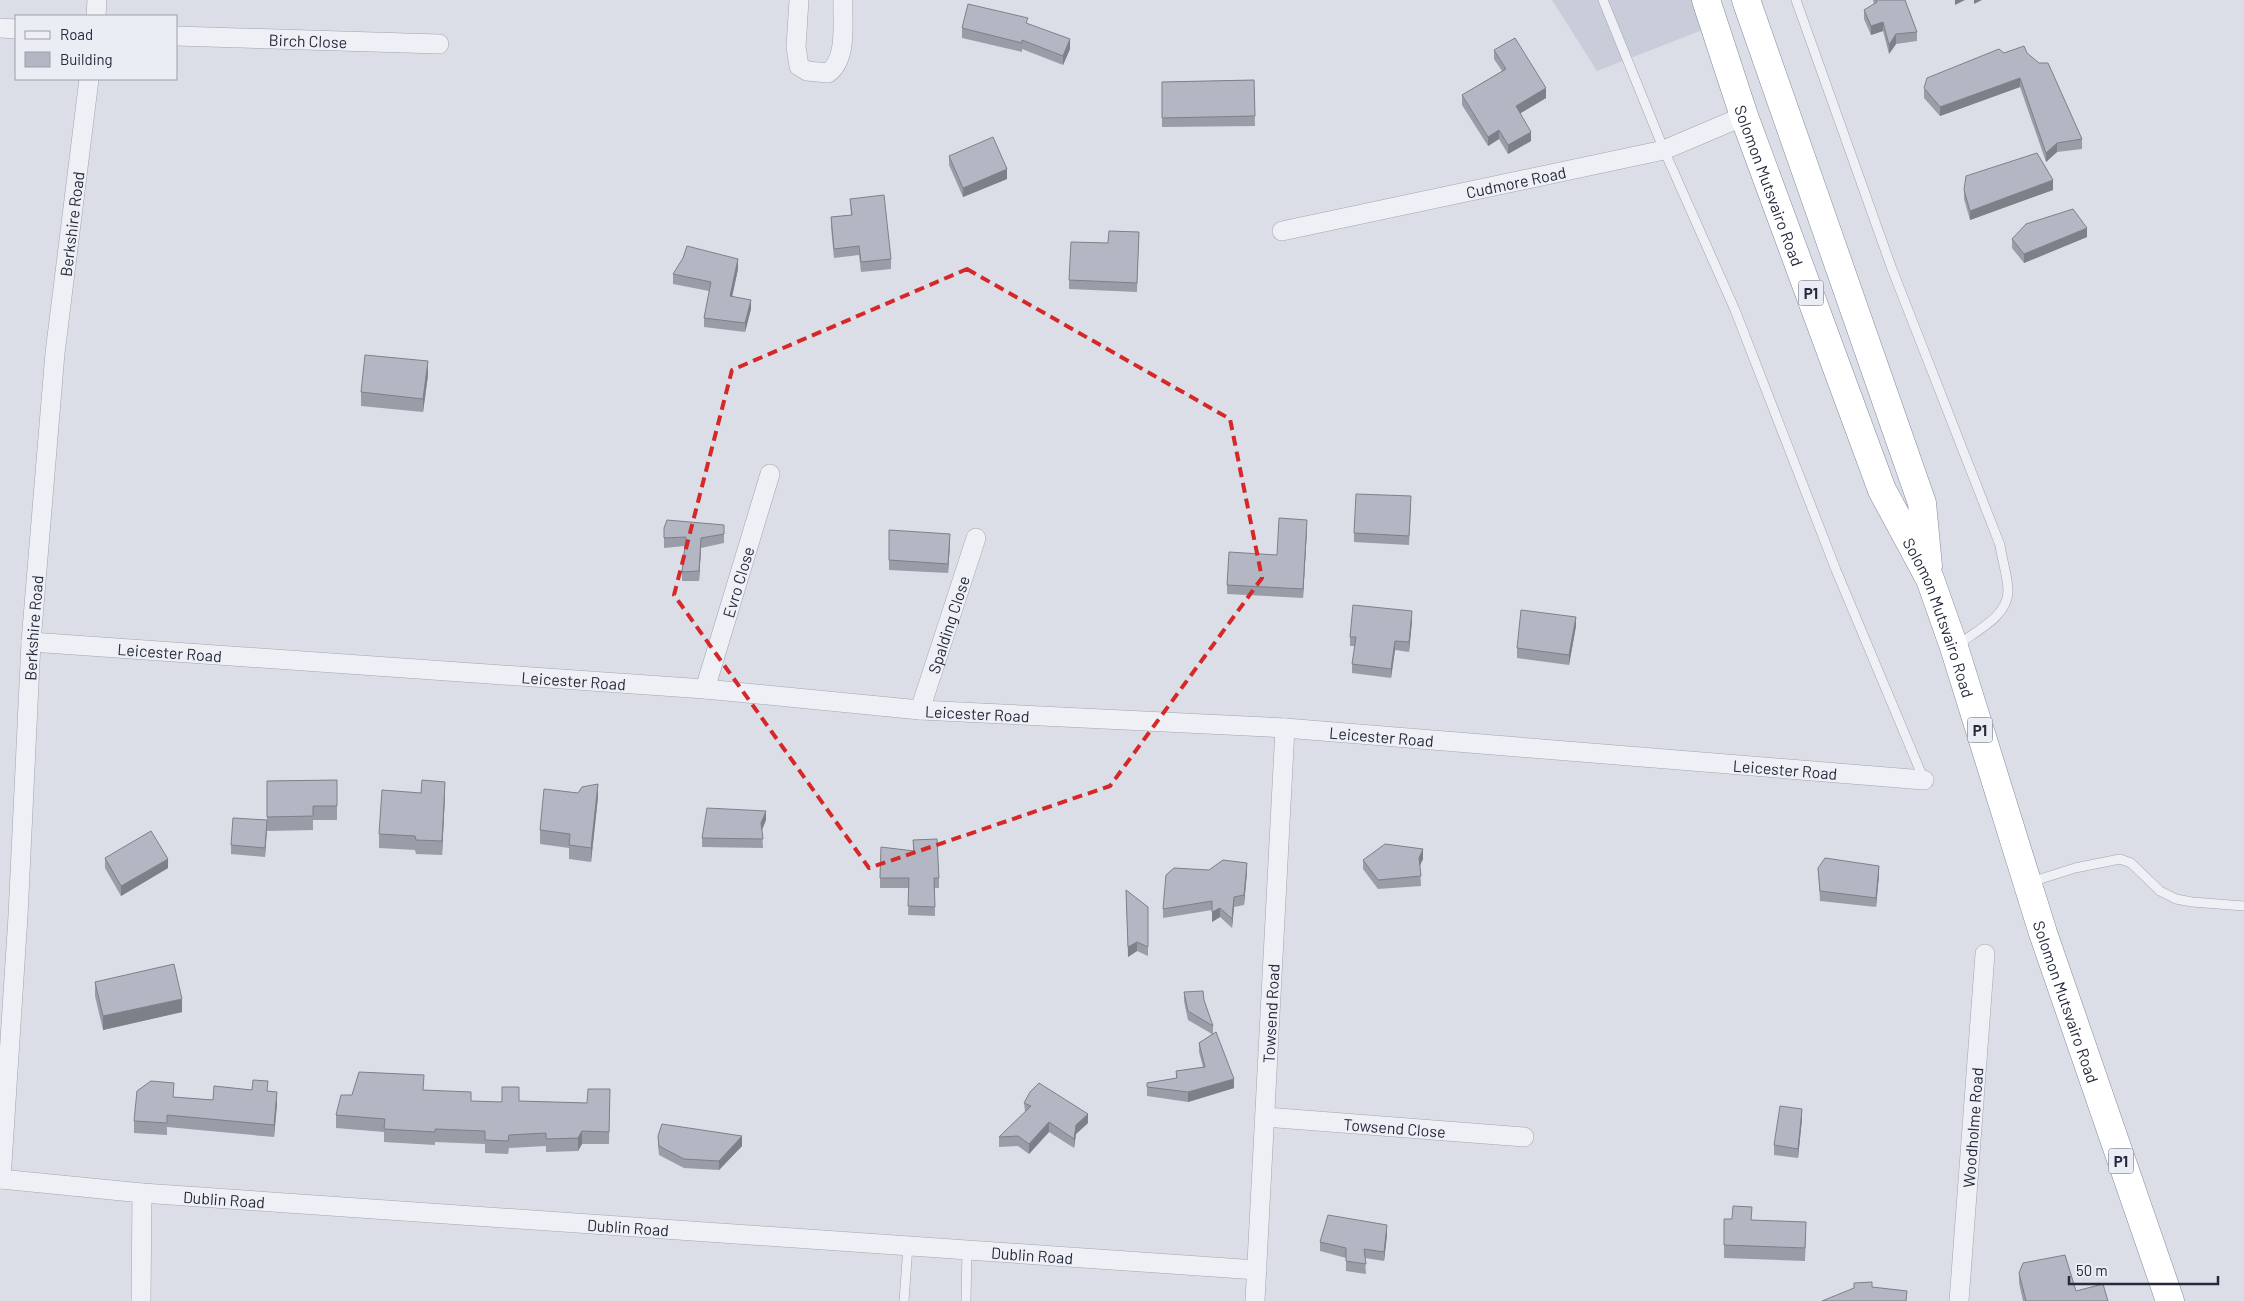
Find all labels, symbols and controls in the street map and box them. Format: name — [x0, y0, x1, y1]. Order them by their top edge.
legend — [15, 15, 178, 80]
text: Road — [60, 25, 93, 43]
street label: Birch Close — [268, 29, 347, 51]
text: Building — [60, 50, 113, 68]
street label: Solomon Mutsvairo Road — [1732, 102, 1808, 268]
street label: Cudmore Road — [1464, 162, 1568, 201]
street label: Berkshire Road — [55, 170, 87, 277]
road number: P1 — [1798, 280, 1824, 306]
street label: Solomon Mutsvairo Road — [1900, 534, 1979, 700]
street label: Evro Close — [718, 544, 757, 620]
street label: Spalding Close — [923, 573, 973, 676]
street label: Berkshire Road — [20, 574, 46, 681]
street label: Leicester Road — [117, 639, 223, 665]
street label: Leicester Road — [521, 667, 627, 693]
street label: Leicester Road — [925, 701, 1030, 725]
road number: P1 — [1968, 718, 1992, 742]
street label: Leicester Road — [1329, 722, 1435, 750]
street label: Leicester Road — [1732, 755, 1838, 782]
street label: Solomon Mutsvairo Road — [2030, 918, 2103, 1085]
street label: Towsend Road — [1258, 963, 1282, 1064]
street label: Woodholme Road — [1958, 1067, 1986, 1188]
street label: Towsend Close — [1343, 1114, 1446, 1140]
road number: P1 — [2108, 1148, 2134, 1174]
street label: Dublin Road — [183, 1186, 266, 1211]
street label: Dublin Road — [587, 1214, 670, 1239]
street label: Dublin Road — [991, 1242, 1074, 1267]
scale bar — [2069, 1254, 2218, 1286]
text: 50 m — [2076, 1261, 2108, 1279]

